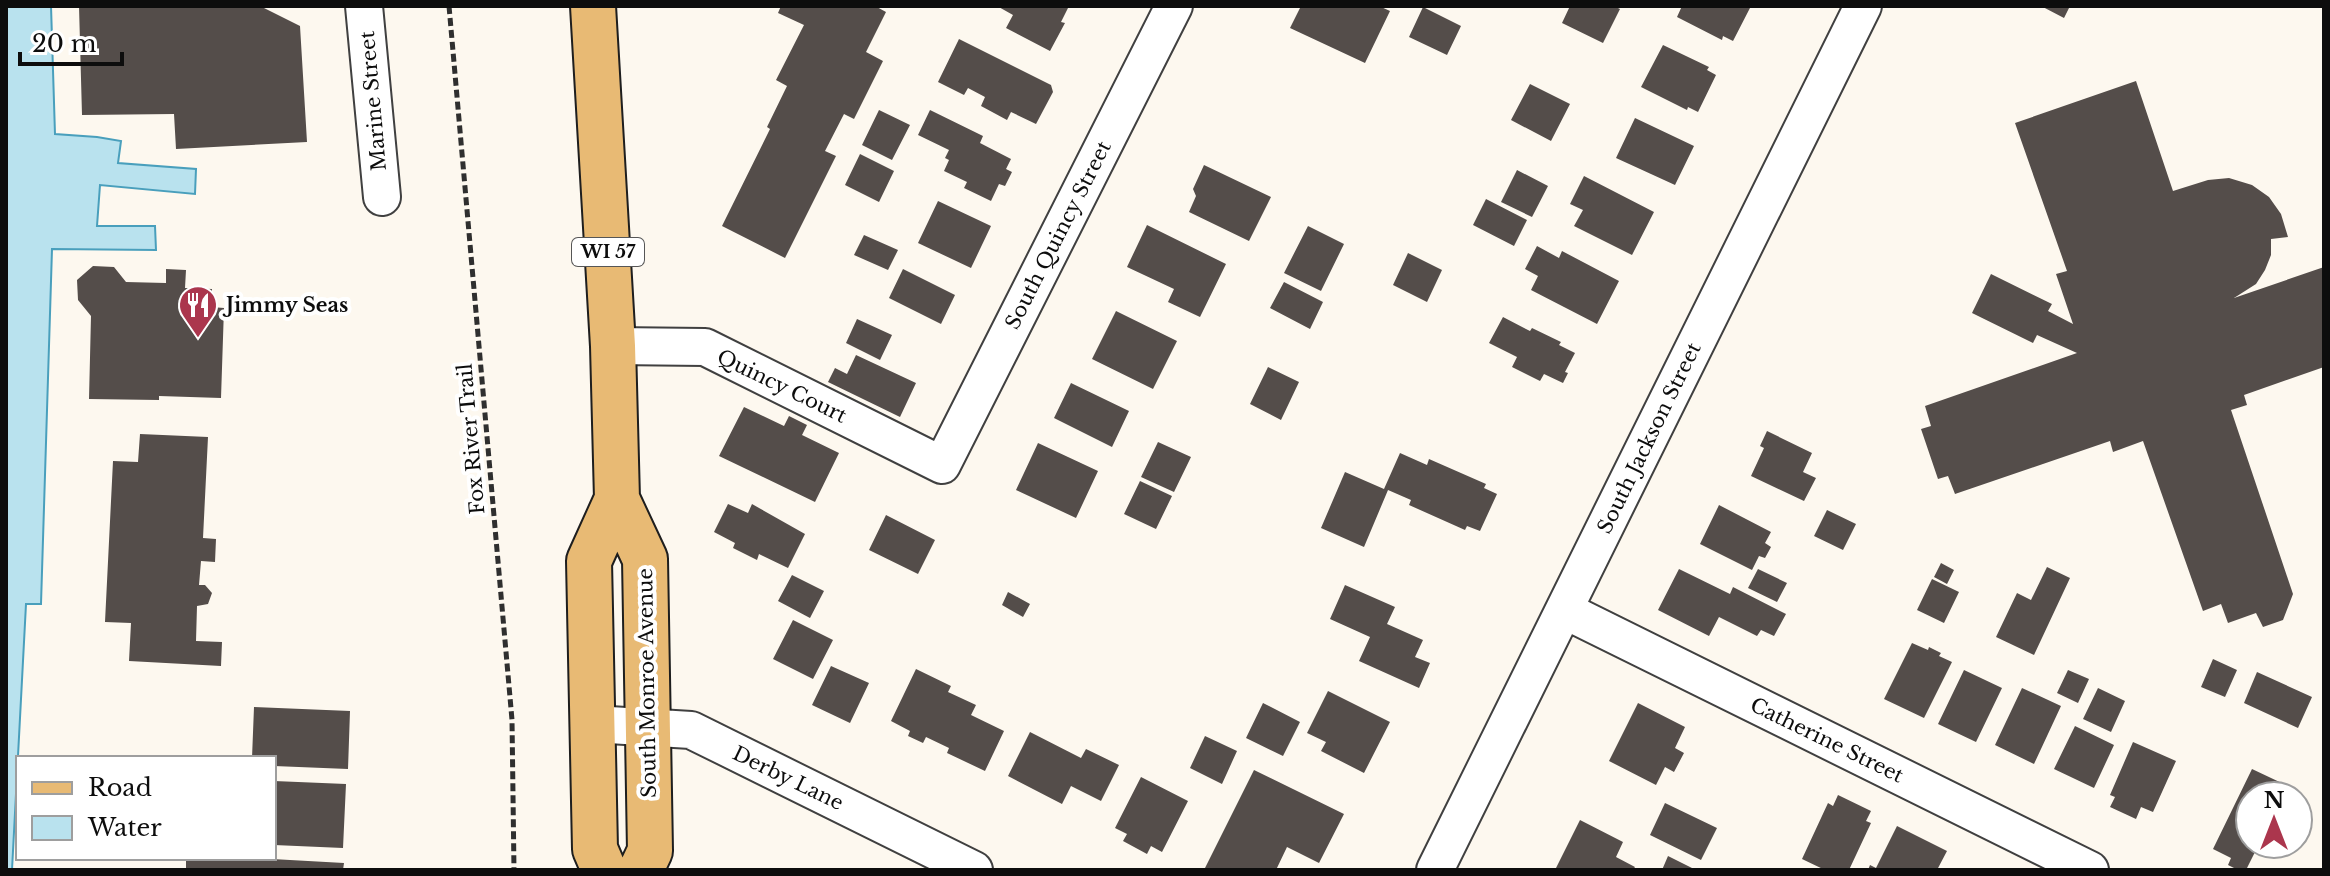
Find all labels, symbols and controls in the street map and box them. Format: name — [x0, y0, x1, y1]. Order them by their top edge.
scale bar — [20, 16, 122, 66]
text: 20 m — [32, 29, 97, 58]
street label: Marine Street — [355, 30, 391, 172]
street label: South Quincy Street — [1000, 136, 1116, 333]
road number: WI 57 — [572, 238, 644, 266]
restaurant icon: Jimmy Seas — [177, 284, 219, 339]
place label: Jimmy Seas — [222, 293, 348, 317]
street label: South Jackson Street — [1592, 338, 1706, 537]
street label: Quincy Court — [713, 344, 851, 428]
street label: Fox River Trail — [452, 363, 490, 515]
street label: South Monroe Avenue — [633, 568, 661, 798]
street label: Catherine Street — [1747, 693, 1908, 788]
street label: Derby Lane — [729, 741, 847, 815]
legend — [16, 756, 276, 860]
text: Road — [88, 773, 152, 802]
north arrow — [2234, 780, 2314, 860]
text: N — [2264, 787, 2285, 814]
text: Water — [87, 813, 162, 842]

